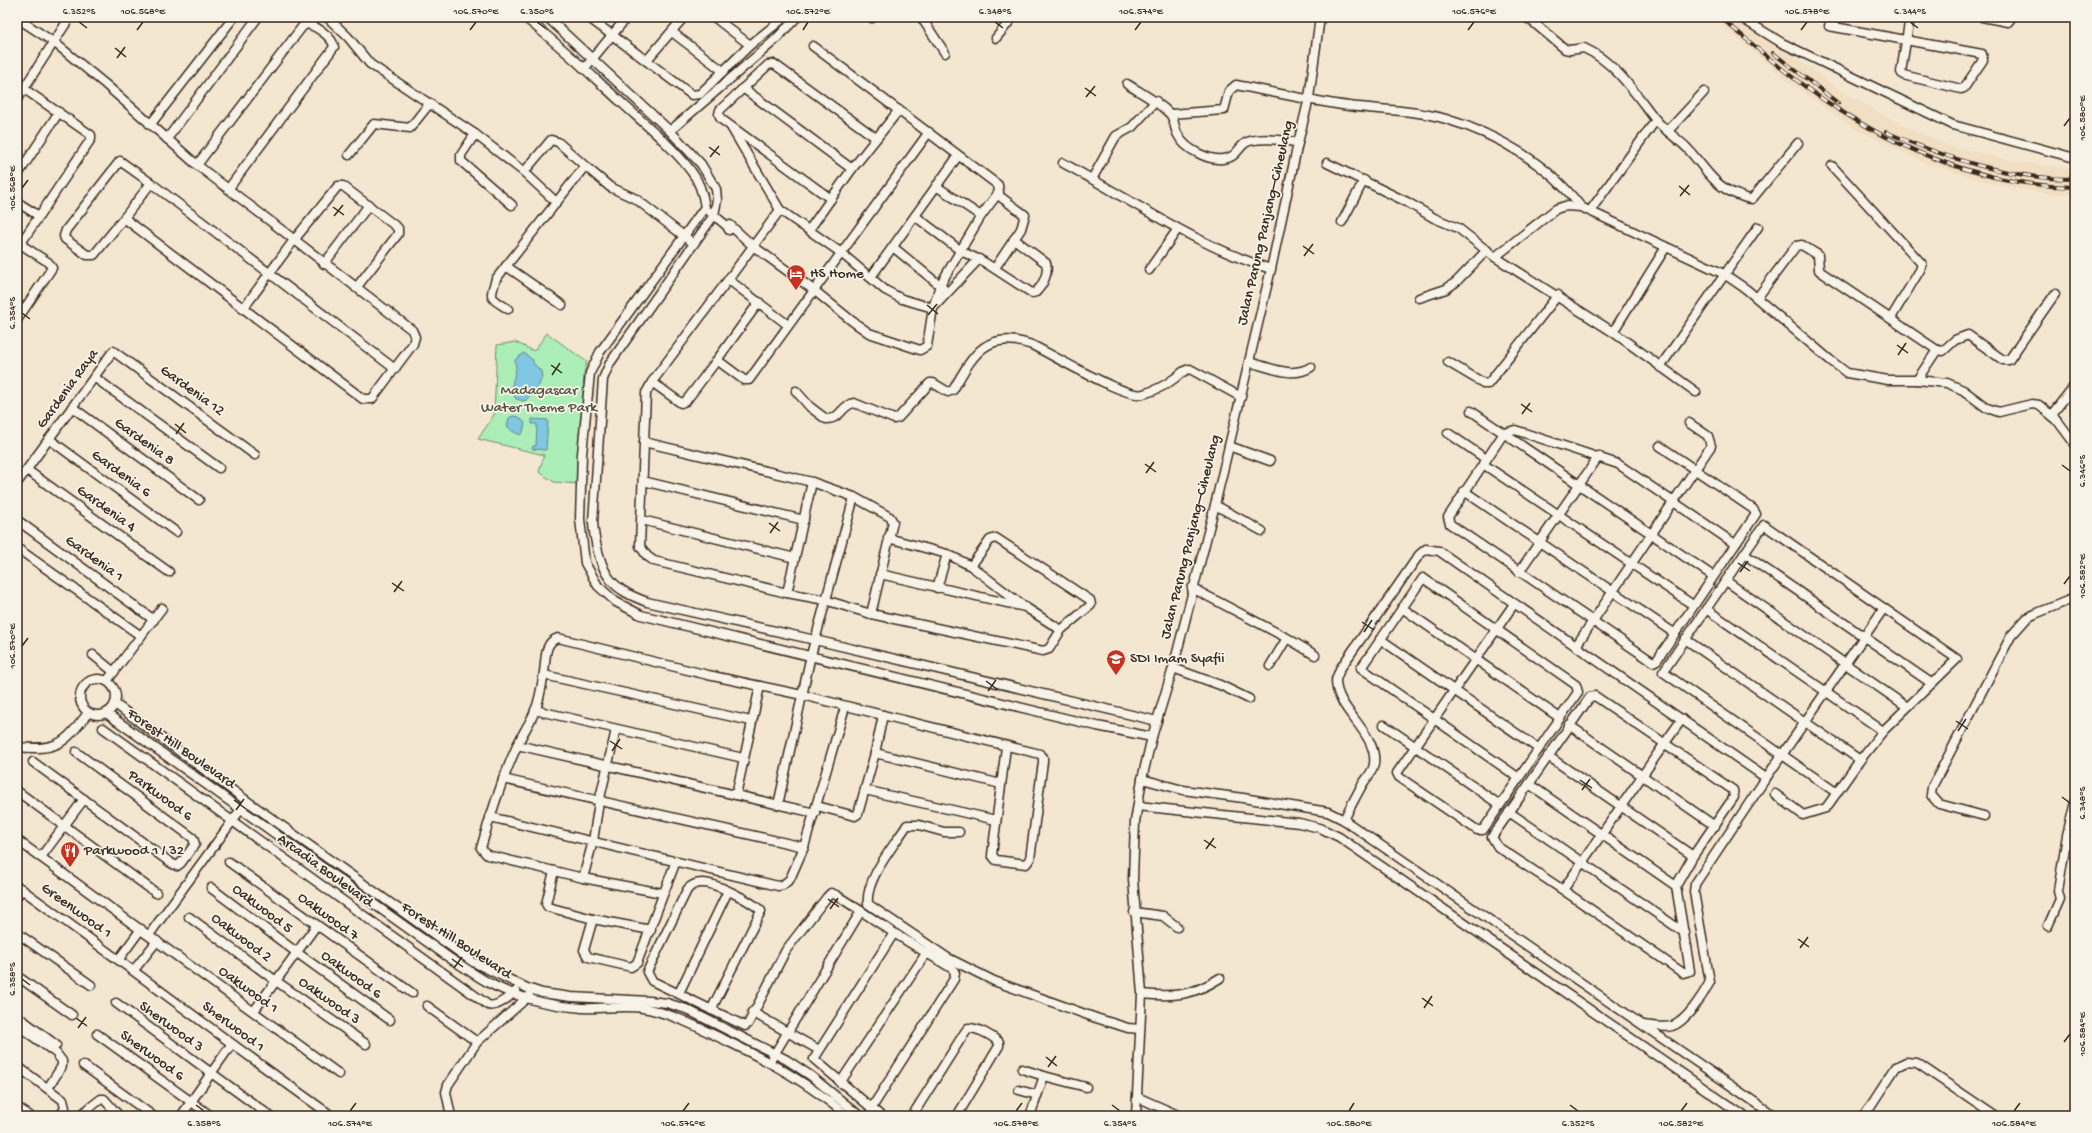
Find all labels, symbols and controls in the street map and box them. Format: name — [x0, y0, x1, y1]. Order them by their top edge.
text: 6.352°S — [63, 6, 96, 18]
text: 106.568°E — [120, 6, 166, 18]
text: 106.570°E — [453, 6, 499, 18]
text: 6.350°S — [520, 6, 554, 18]
text: 106.572°E — [785, 6, 831, 18]
text: 6.348°S — [979, 6, 1012, 18]
text: 106.574°E — [1118, 6, 1164, 18]
text: 106.576°E — [1451, 6, 1497, 18]
text: 106.578°E — [1784, 6, 1830, 18]
text: 6.344°S — [1894, 6, 1926, 18]
text: 106.580°E — [2077, 95, 2089, 142]
street label: Jalan Parung Panjang–Ciheulang — [1234, 119, 1298, 327]
text: 106.568°E — [7, 165, 19, 211]
hotel icon: HS Home — [785, 263, 807, 291]
place label: HS Home — [810, 265, 864, 283]
text: 6.354°S — [7, 296, 19, 329]
street label: Gardenia Raya — [33, 345, 103, 432]
street label: Gardenia 12 — [156, 362, 228, 420]
park label: Madagascar Water Theme Park — [481, 382, 598, 417]
street label: Gardenia 8 — [110, 414, 178, 470]
street label: Jalan Parung Panjang–Ciheulang — [1157, 433, 1225, 641]
street label: Gardenia 6 — [88, 446, 155, 502]
text: 6.346°S — [2077, 454, 2089, 487]
street label: Gardenia 4 — [73, 481, 139, 537]
street label: Gardenia 1 — [61, 532, 127, 586]
text: 106.582°E — [2077, 553, 2089, 599]
text: 106.570°E — [7, 623, 19, 669]
school or university icon: SDI Imam Syafii — [1105, 648, 1127, 676]
place label: SDI Imam Syafii — [1130, 650, 1224, 668]
street label: Forest Hill Boulevard — [122, 704, 240, 794]
street label: Parkwood 6 — [123, 766, 196, 826]
text: 6.348°S — [2077, 786, 2089, 819]
street label: Arcadia Boulevard — [274, 830, 377, 913]
restaurant icon: Parkwood 1 / 32 — [59, 840, 81, 868]
place label: Parkwood 1 / 32 — [83, 842, 184, 860]
street label: Greenwood 1 — [37, 879, 115, 943]
street label: Oakwood 5 — [228, 880, 296, 938]
street label: Oakwood 7 — [294, 889, 363, 946]
street label: Forest Hill Boulevard — [396, 898, 516, 984]
street label: Oakwood 2 — [207, 909, 275, 967]
street label: Oakwood 6 — [317, 947, 385, 1003]
text: 6.358°S — [7, 962, 19, 996]
street label: Oakwood 1 — [215, 962, 281, 1018]
street label: Oakwood 3 — [295, 973, 364, 1029]
street label: Sherwood 3 — [135, 998, 207, 1057]
street label: Sherwood 1 — [198, 998, 268, 1056]
text: 106.584°E — [2077, 1011, 2089, 1057]
street label: Sherwood 6 — [116, 1027, 188, 1086]
text: 6.358°S — [187, 1118, 221, 1130]
text: 106.574°E — [327, 1118, 373, 1130]
text: 106.576°E — [660, 1118, 706, 1130]
text: 106.578°E — [993, 1118, 1039, 1130]
text: 6.354°S — [1104, 1118, 1137, 1130]
text: 106.580°E — [1325, 1118, 1372, 1130]
text: 6.352°S — [1562, 1118, 1595, 1130]
text: 106.582°E — [1658, 1118, 1704, 1130]
text: 106.584°E — [1991, 1118, 2037, 1130]

